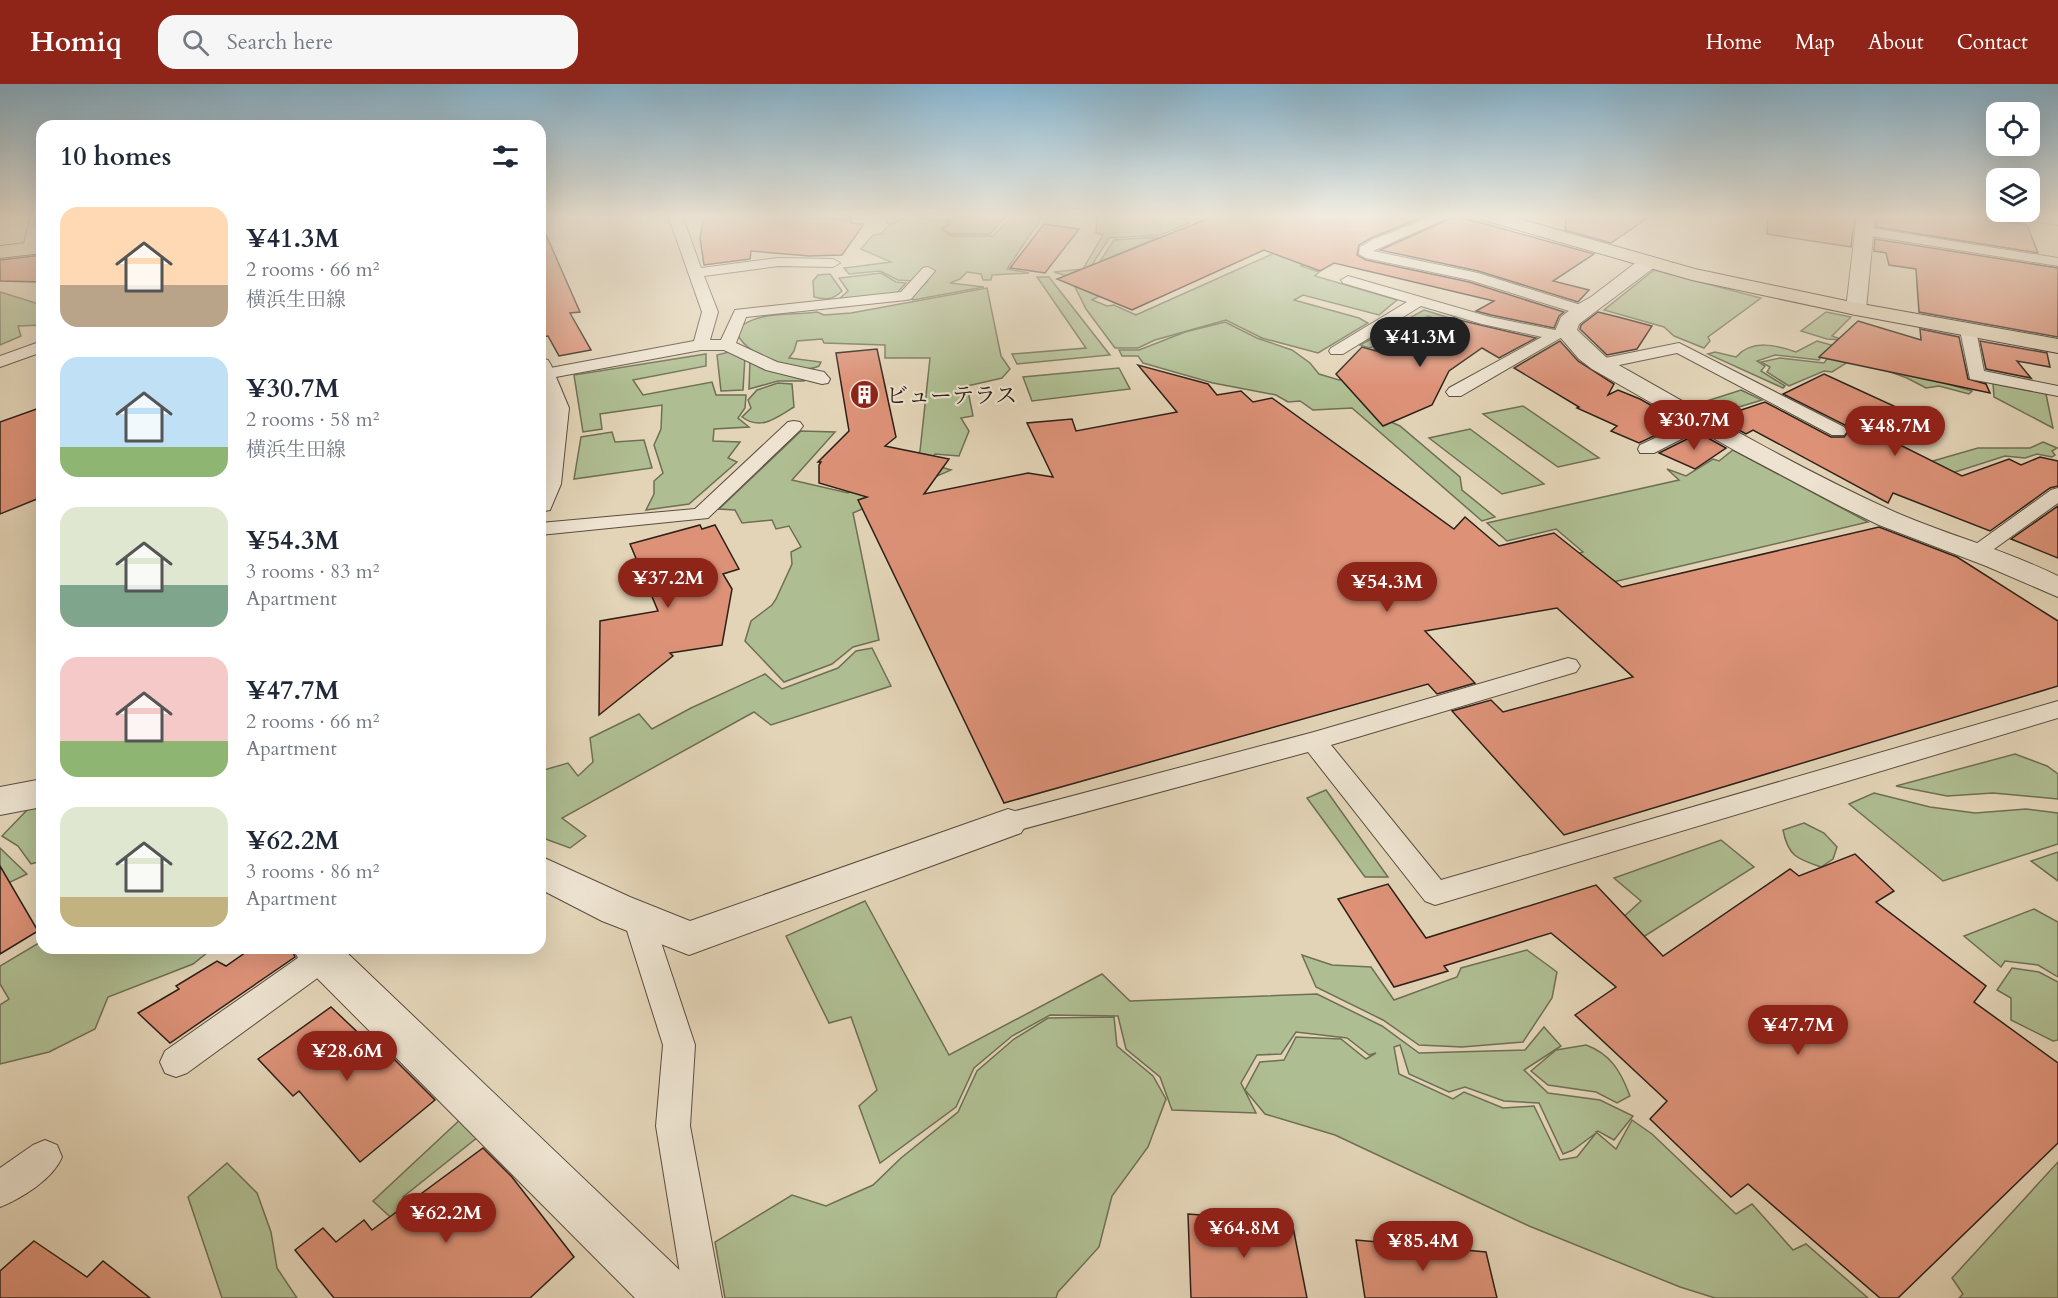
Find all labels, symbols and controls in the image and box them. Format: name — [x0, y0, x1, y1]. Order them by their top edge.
search box — [158, 15, 578, 69]
text: Homiq — [30, 23, 122, 61]
icon: search — [179, 26, 212, 59]
text: Search here — [227, 27, 333, 57]
text: Home — [1706, 28, 1762, 57]
text: Map — [1795, 28, 1835, 57]
text: About — [1868, 28, 1924, 57]
text: Contact — [1957, 28, 2028, 57]
map controls — [1986, 102, 2040, 222]
button: locate — [1986, 102, 2040, 156]
text: 10 homes — [60, 139, 171, 174]
icon: filters — [489, 140, 522, 173]
button: layers — [1986, 168, 2040, 222]
text: ¥41.3M — [246, 221, 339, 256]
icon: home — [108, 231, 180, 303]
text: 2 rooms · 66 m² — [246, 256, 379, 283]
text: 横浜生田線 — [246, 286, 346, 313]
pin: ¥41.3M — [1371, 317, 1469, 368]
text: ¥41.3M — [1384, 323, 1456, 350]
text: ¥30.7M — [246, 371, 339, 406]
building icon: ビューテラス — [849, 379, 881, 411]
icon: home — [108, 381, 180, 453]
place label: ビューテラス — [886, 381, 1017, 411]
pin: ¥30.7M — [1645, 400, 1743, 451]
text: 2 rooms · 58 m² — [246, 406, 379, 433]
text: ¥30.7M — [1658, 406, 1730, 433]
pin: ¥48.7M — [1846, 406, 1944, 457]
text: ¥48.7M — [1859, 412, 1931, 439]
text: 横浜生田線 — [246, 436, 346, 463]
text: ¥54.3M — [246, 523, 339, 558]
icon: home — [108, 531, 180, 603]
text: 3 rooms · 83 m² — [246, 558, 379, 585]
pin: ¥37.2M — [619, 558, 717, 609]
pin: ¥54.3M — [1338, 562, 1436, 613]
text: ¥37.2M — [632, 564, 704, 591]
text: ¥54.3M — [1351, 568, 1423, 595]
text: Apartment — [246, 585, 337, 612]
text: ¥47.7M — [246, 673, 339, 708]
icon: home — [108, 681, 180, 753]
text: 2 rooms · 66 m² — [246, 708, 379, 735]
text: Apartment — [246, 735, 337, 762]
text: ¥62.2M — [246, 823, 339, 858]
icon: home — [108, 831, 180, 903]
text: 3 rooms · 86 m² — [246, 858, 379, 885]
text: Apartment — [246, 885, 337, 912]
pin: ¥47.7M — [1749, 1005, 1847, 1056]
text: ¥47.7M — [1762, 1011, 1834, 1038]
pin: ¥28.6M — [298, 1031, 396, 1082]
text: ¥28.6M — [311, 1037, 383, 1064]
pin: ¥62.2M — [397, 1193, 495, 1244]
text: ¥62.2M — [410, 1199, 482, 1226]
pin: ¥64.8M — [1195, 1208, 1293, 1259]
text: ¥64.8M — [1208, 1214, 1280, 1241]
pin: ¥85.4M — [1374, 1221, 1472, 1272]
text: ¥85.4M — [1387, 1227, 1459, 1254]

